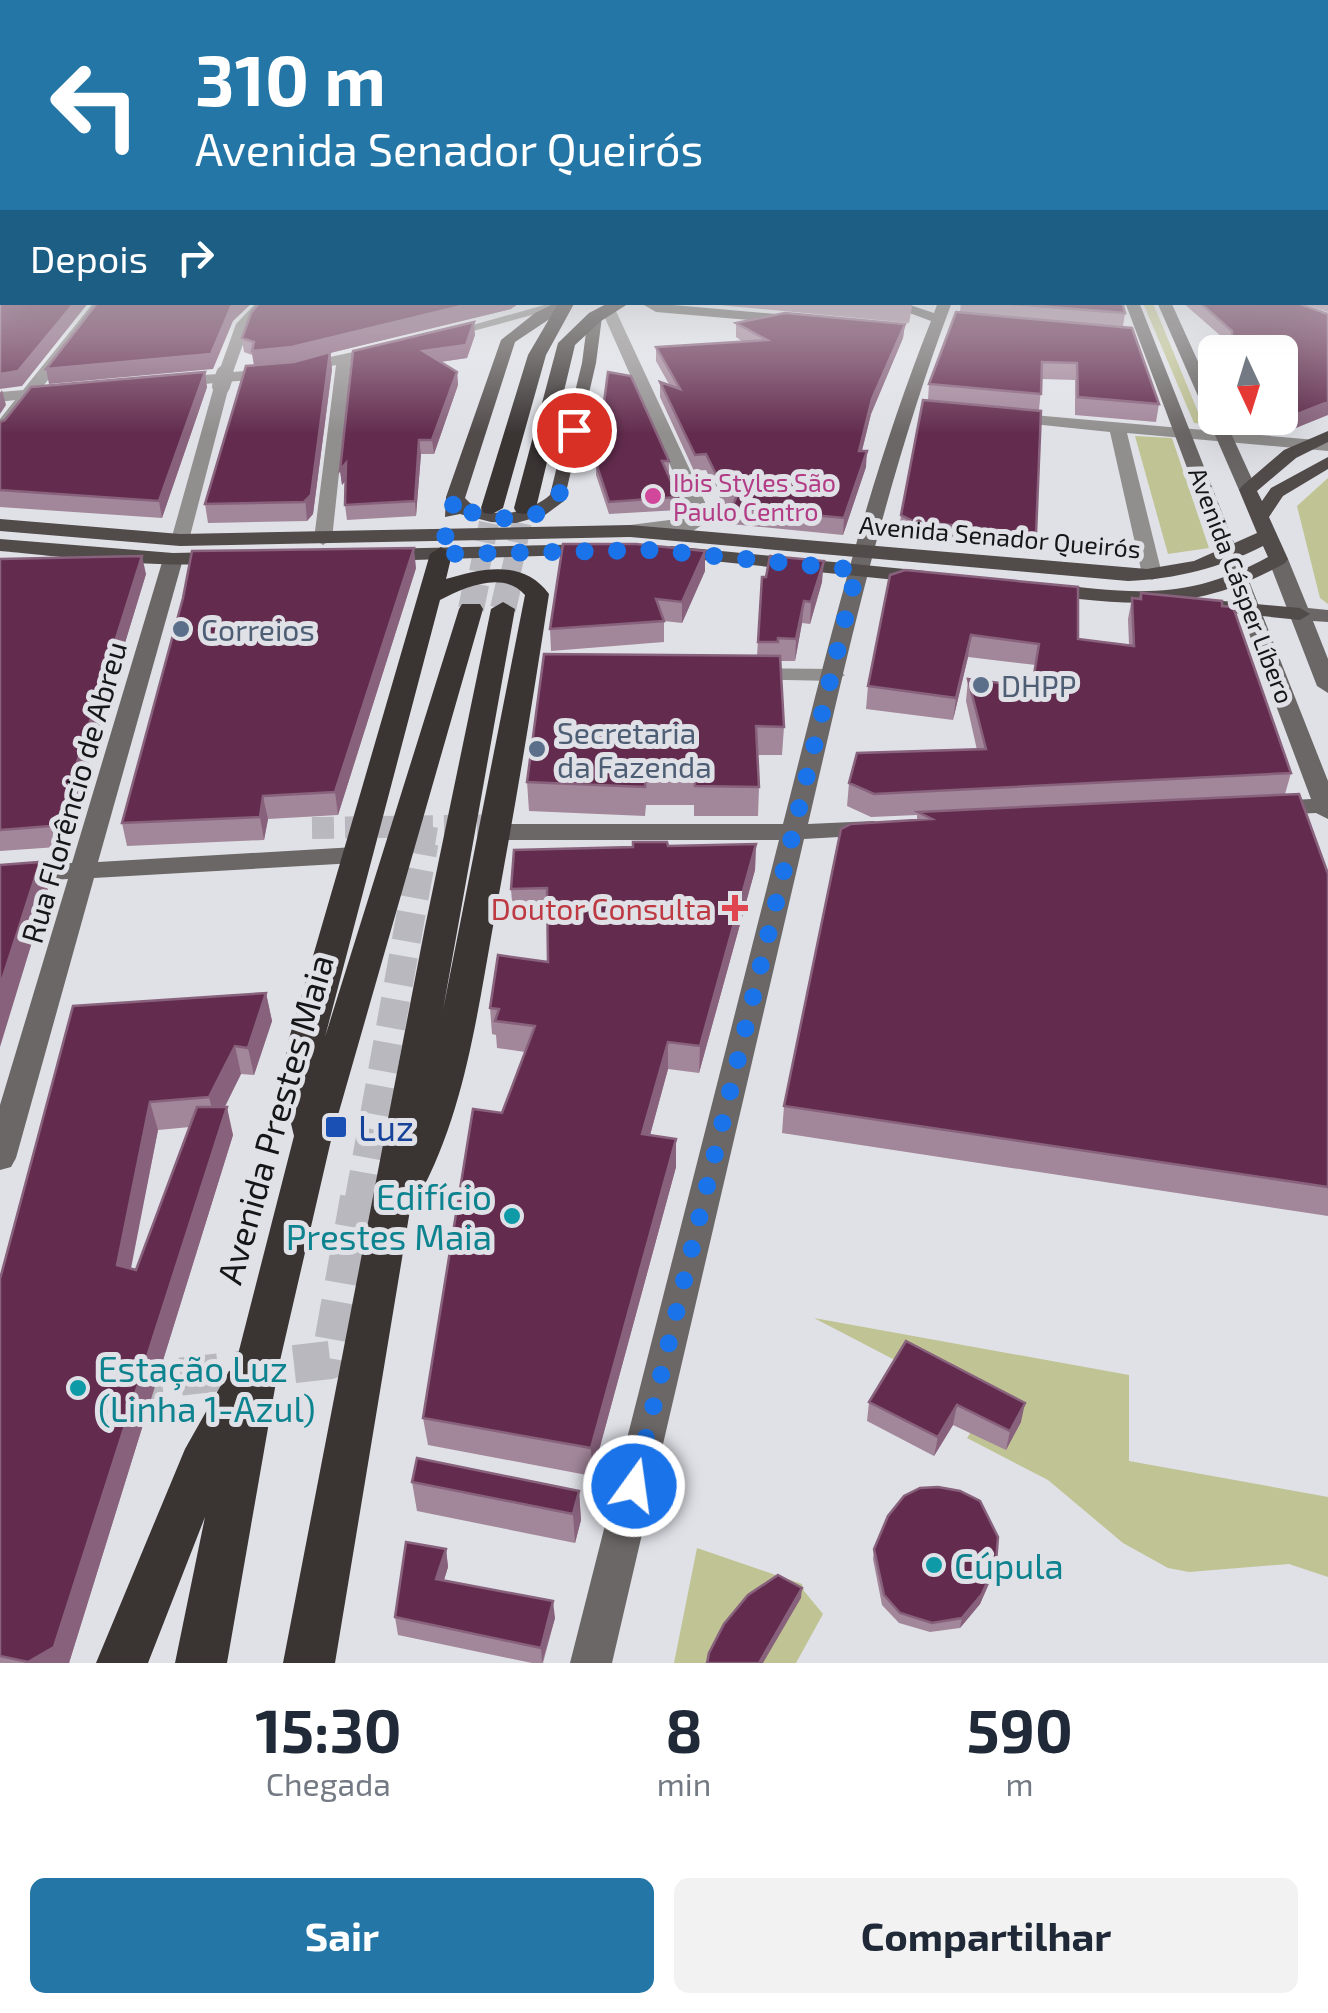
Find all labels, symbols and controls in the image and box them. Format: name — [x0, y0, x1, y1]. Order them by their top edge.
text: 310 m — [195, 36, 386, 120]
icon: left — [30, 40, 160, 170]
text: Avenida Senador Queirós — [195, 121, 703, 175]
icon: right — [168, 230, 223, 285]
text: Depois — [30, 235, 148, 281]
north arrow — [1198, 335, 1298, 435]
map controls — [1198, 335, 1298, 435]
pin — [532, 388, 617, 473]
icon: arrive — [547, 403, 602, 458]
street label: Avenida Cásper Líbero — [1183, 463, 1301, 707]
place label: Ibis Styles São Paulo Centro — [673, 467, 836, 526]
marker: Ibis Styles São Paulo Centro — [642, 485, 664, 507]
street label: Avenida Senador Queirós — [858, 509, 1142, 563]
place label: Correios — [201, 611, 315, 647]
marker: Correios — [170, 618, 192, 640]
street label: Rua Florêncio de Abreu — [13, 637, 133, 947]
place label: DHPP — [1001, 667, 1076, 703]
marker: DHPP — [970, 674, 992, 696]
place label: Secretaria da Fazenda — [557, 714, 712, 784]
marker: Secretaria da Fazenda — [526, 738, 548, 760]
place label: Doutor Consulta — [491, 890, 712, 926]
marker: Doutor Consulta — [722, 895, 748, 921]
street label: Avenida Prestes Maia — [207, 949, 341, 1289]
place label: Luz — [358, 1106, 414, 1148]
marker: Luz — [323, 1114, 349, 1140]
place label: Edifício Prestes Maia — [286, 1175, 492, 1257]
marker: Edifício Prestes Maia — [501, 1205, 523, 1227]
place label: Estação Luz (Linha 1-Azul) — [98, 1347, 316, 1429]
marker: Estação Luz (Linha 1-Azul) — [67, 1377, 89, 1399]
position arrow — [582, 1434, 686, 1538]
place label: Cúpula — [954, 1544, 1064, 1586]
marker: Cúpula — [923, 1554, 945, 1576]
text: 15:30 — [255, 1693, 402, 1765]
text: 8 — [665, 1693, 703, 1765]
text: 590 — [966, 1693, 1073, 1765]
text: Chegada — [266, 1764, 391, 1802]
text: min — [657, 1764, 711, 1802]
text: m — [1006, 1764, 1034, 1802]
button: Sair — [30, 1878, 654, 1993]
button: Compartilhar — [674, 1878, 1298, 1993]

